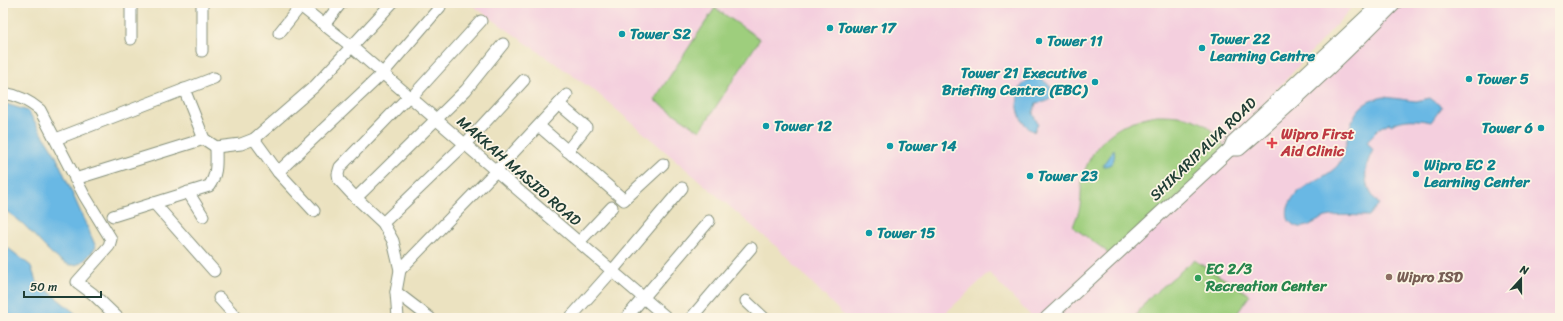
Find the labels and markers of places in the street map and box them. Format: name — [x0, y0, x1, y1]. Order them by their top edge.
place label: Tower 17 — [838, 15, 897, 41]
place label: Tower S2 — [630, 21, 691, 47]
marker: Tower 17 — [825, 23, 835, 33]
place label: Tower 22 Learning Centre — [1210, 26, 1316, 69]
place label: Tower 11 — [1047, 28, 1103, 54]
marker: Tower S2 — [617, 29, 627, 39]
marker: Tower 11 — [1034, 36, 1044, 46]
marker: Tower 22 Learning Centre — [1197, 43, 1207, 53]
place label: Tower 21 Executive Briefing Centre (EBC) — [942, 60, 1089, 103]
place label: Tower 5 — [1477, 66, 1529, 92]
marker: Tower 5 — [1464, 74, 1474, 84]
marker: Tower 21 Executive Briefing Centre (EBC) — [1090, 77, 1100, 87]
place label: Tower 12 — [774, 113, 832, 139]
place label: Tower 6 — [1482, 115, 1533, 141]
marker: Tower 12 — [761, 121, 771, 131]
place label: Wipro First Aid Clinic — [1280, 121, 1355, 164]
marker: Tower 6 — [1536, 123, 1546, 133]
place label: Tower 14 — [898, 133, 957, 159]
marker: Wipro First Aid Clinic — [1266, 137, 1278, 149]
marker: Tower 14 — [885, 141, 895, 151]
place label: Wipro EC 2 Learning Center — [1424, 152, 1531, 195]
place label: Tower 23 — [1038, 163, 1098, 189]
marker: Wipro EC 2 Learning Center — [1411, 169, 1421, 179]
marker: Tower 23 — [1025, 171, 1035, 181]
place label: Tower 15 — [877, 220, 935, 246]
marker: Tower 15 — [864, 228, 874, 238]
place label: EC 2/3 Recreation Center — [1205, 256, 1328, 299]
place label: Wipro ISD — [1397, 264, 1464, 290]
marker: Wipro ISD — [1384, 272, 1394, 282]
marker: EC 2/3 Recreation Center — [1193, 273, 1203, 283]

